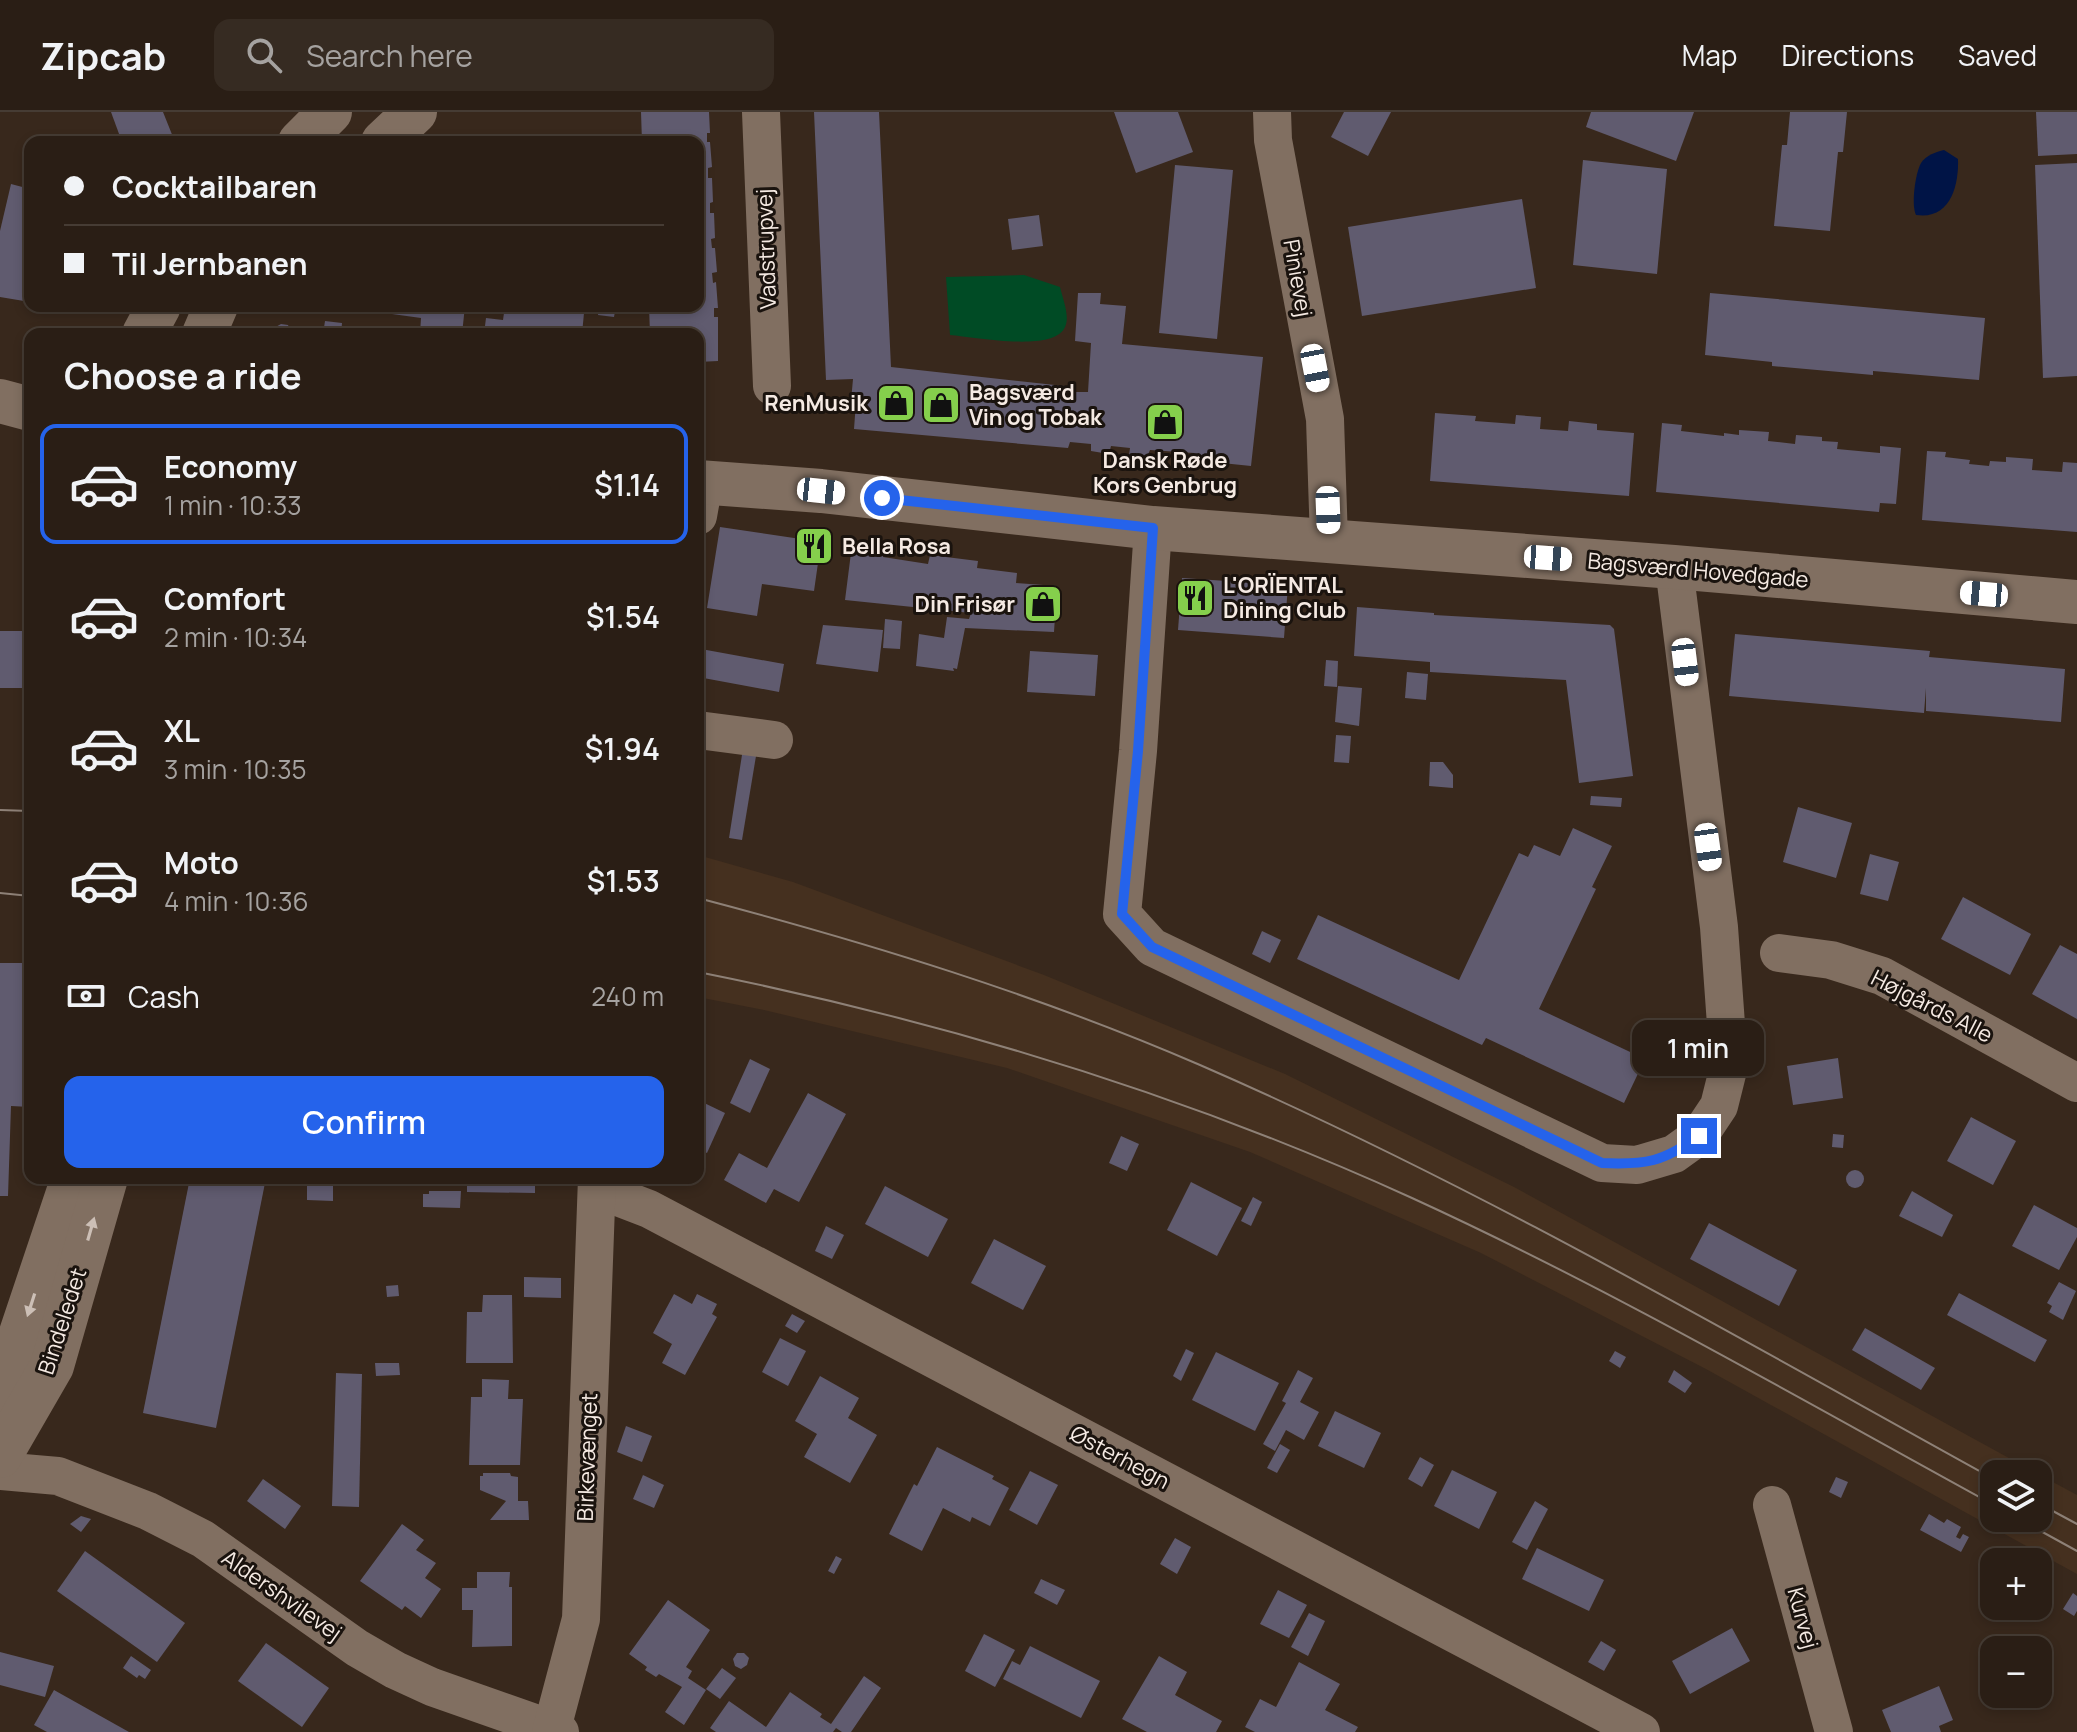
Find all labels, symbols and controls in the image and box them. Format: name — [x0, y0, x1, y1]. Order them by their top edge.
search box — [214, 19, 774, 91]
text: Zipcab — [40, 29, 166, 81]
icon: search — [242, 33, 286, 77]
text: Search here — [306, 35, 473, 76]
text: Map — [1682, 36, 1737, 74]
text: Directions — [1781, 36, 1914, 74]
text: Saved — [1958, 36, 2037, 74]
text: Cocktailbaren — [112, 166, 317, 207]
street label: Vadstrupvej — [749, 188, 783, 310]
street label: Pinievej — [1276, 237, 1320, 319]
text: Til Jernbanen — [112, 243, 308, 284]
car — [1299, 342, 1331, 394]
text: Choose a ride — [64, 351, 302, 400]
place label: Bagsværd Vin og Tobak — [969, 377, 1103, 432]
shop icon: RenMusik — [875, 382, 917, 424]
shop icon: Bagsværd Vin og Tobak — [920, 384, 962, 426]
place label: RenMusik — [764, 388, 869, 418]
shop icon: Dansk Røde Kors Genbrug — [1144, 401, 1186, 443]
place label: Dansk Røde Kors Genbrug — [1093, 445, 1237, 500]
text: Economy — [164, 446, 297, 487]
icon: car — [68, 448, 140, 520]
text: $1.14 — [594, 464, 660, 505]
car — [796, 477, 846, 505]
route start — [864, 480, 900, 516]
car — [1315, 486, 1341, 534]
text: 1 min · 10:33 — [164, 487, 302, 523]
restaurant icon: Bella Rosa — [793, 525, 835, 567]
place label: Bella Rosa — [842, 531, 951, 561]
car — [1523, 544, 1573, 572]
street label: Bagsværd Hovedgade — [1586, 545, 1810, 595]
place label: L'ORÏENTAL Dining Club — [1223, 570, 1346, 625]
restaurant icon: L'ORÏENTAL Dining Club — [1174, 577, 1216, 619]
text: Comfort — [164, 578, 286, 619]
icon: car — [68, 580, 140, 652]
car — [1959, 580, 2009, 608]
shop icon: Din Frisør — [1022, 583, 1064, 625]
place label: Din Frisør — [915, 589, 1015, 619]
text: $1.54 — [586, 596, 660, 637]
text: 2 min · 10:34 — [164, 619, 307, 655]
car — [1670, 637, 1700, 687]
text: XL — [164, 710, 200, 751]
icon: car — [68, 712, 140, 784]
text: $1.94 — [585, 728, 660, 769]
text: 3 min · 10:35 — [164, 751, 307, 787]
car — [1693, 822, 1723, 872]
text: Moto — [164, 842, 239, 883]
icon: car — [68, 844, 140, 916]
text: $1.53 — [587, 860, 660, 901]
text: 4 min · 10:36 — [164, 883, 309, 919]
street label: Højgårds Alle — [1866, 963, 1998, 1050]
icon: cash — [64, 974, 108, 1018]
text: Cash — [128, 976, 200, 1017]
text: 240 m — [591, 978, 664, 1014]
callout: 1 min — [1633, 1020, 1765, 1076]
text: 1 min — [1667, 1030, 1729, 1066]
button: Confirm — [64, 1076, 664, 1168]
route end — [1681, 1118, 1717, 1154]
one-way arrow — [85, 1217, 98, 1241]
street label: Bindeledet — [31, 1264, 93, 1378]
one-way arrow — [24, 1293, 36, 1317]
street label: Birkevænget — [570, 1392, 604, 1522]
street label: Østerhegn — [1065, 1418, 1175, 1496]
map controls — [1980, 1460, 2052, 1708]
button: layers — [1980, 1460, 2052, 1532]
street label: Aldershvilevej — [216, 1543, 348, 1647]
button: + — [1980, 1548, 2052, 1620]
street label: Kurvej — [1780, 1584, 1826, 1652]
button: − — [1980, 1636, 2052, 1708]

